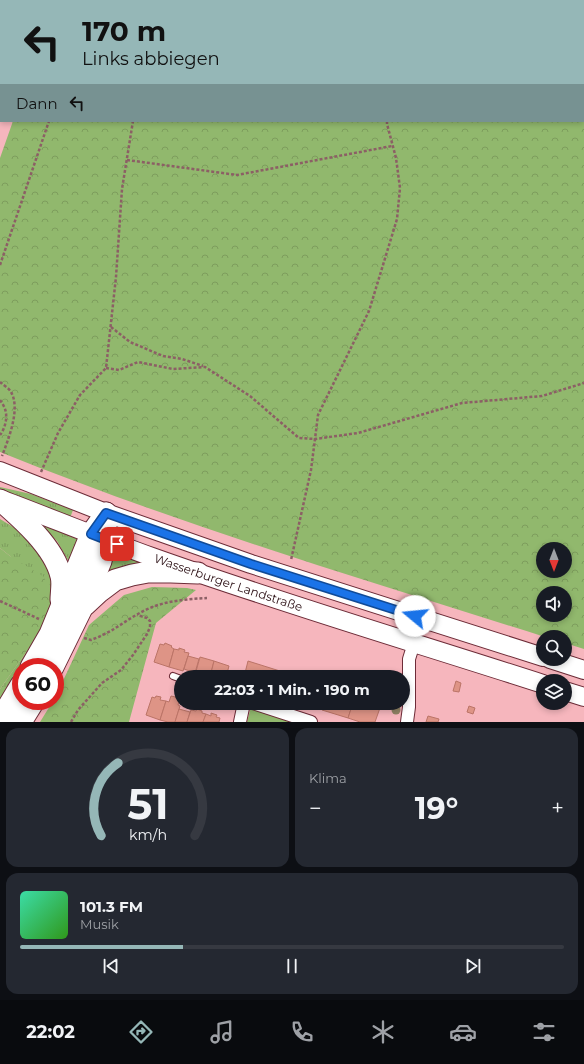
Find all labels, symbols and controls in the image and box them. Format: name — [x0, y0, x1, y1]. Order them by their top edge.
text: 170 m — [82, 14, 166, 48]
icon: left — [16, 16, 68, 68]
text: Links abbiegen — [82, 48, 220, 70]
icon: left — [66, 92, 88, 114]
text: Dann — [16, 94, 58, 113]
pin — [100, 527, 134, 561]
icon: arrive — [106, 533, 128, 555]
north arrow — [536, 542, 572, 578]
map controls — [536, 542, 572, 710]
street label: Wasserburger Landstraße — [152, 550, 304, 614]
button: sound — [536, 586, 572, 622]
position arrow — [394, 595, 436, 637]
button: search — [536, 630, 572, 666]
speed limit sign: 60 — [12, 658, 64, 710]
button: layers — [536, 674, 572, 710]
text: 22:03 · 1 Min. · 190 m — [214, 680, 370, 699]
text: Klima — [309, 770, 347, 786]
text: 51 — [127, 778, 168, 828]
text: 19° — [415, 790, 458, 827]
text: − — [309, 795, 322, 822]
text: + — [551, 795, 564, 822]
text: km/h — [128, 825, 167, 843]
text: 101.3 FM — [80, 897, 143, 916]
text: Musik — [80, 916, 119, 932]
icon: previous — [100, 955, 122, 977]
icon: pause — [281, 955, 303, 977]
icon: next — [462, 955, 484, 977]
icon: directions — [127, 1018, 155, 1046]
icon: music — [208, 1018, 236, 1046]
icon: phone — [288, 1018, 316, 1046]
icon: climate — [369, 1018, 397, 1046]
icon: car — [449, 1018, 477, 1046]
icon: filters — [530, 1018, 558, 1046]
text: 22:02 — [26, 1021, 75, 1043]

